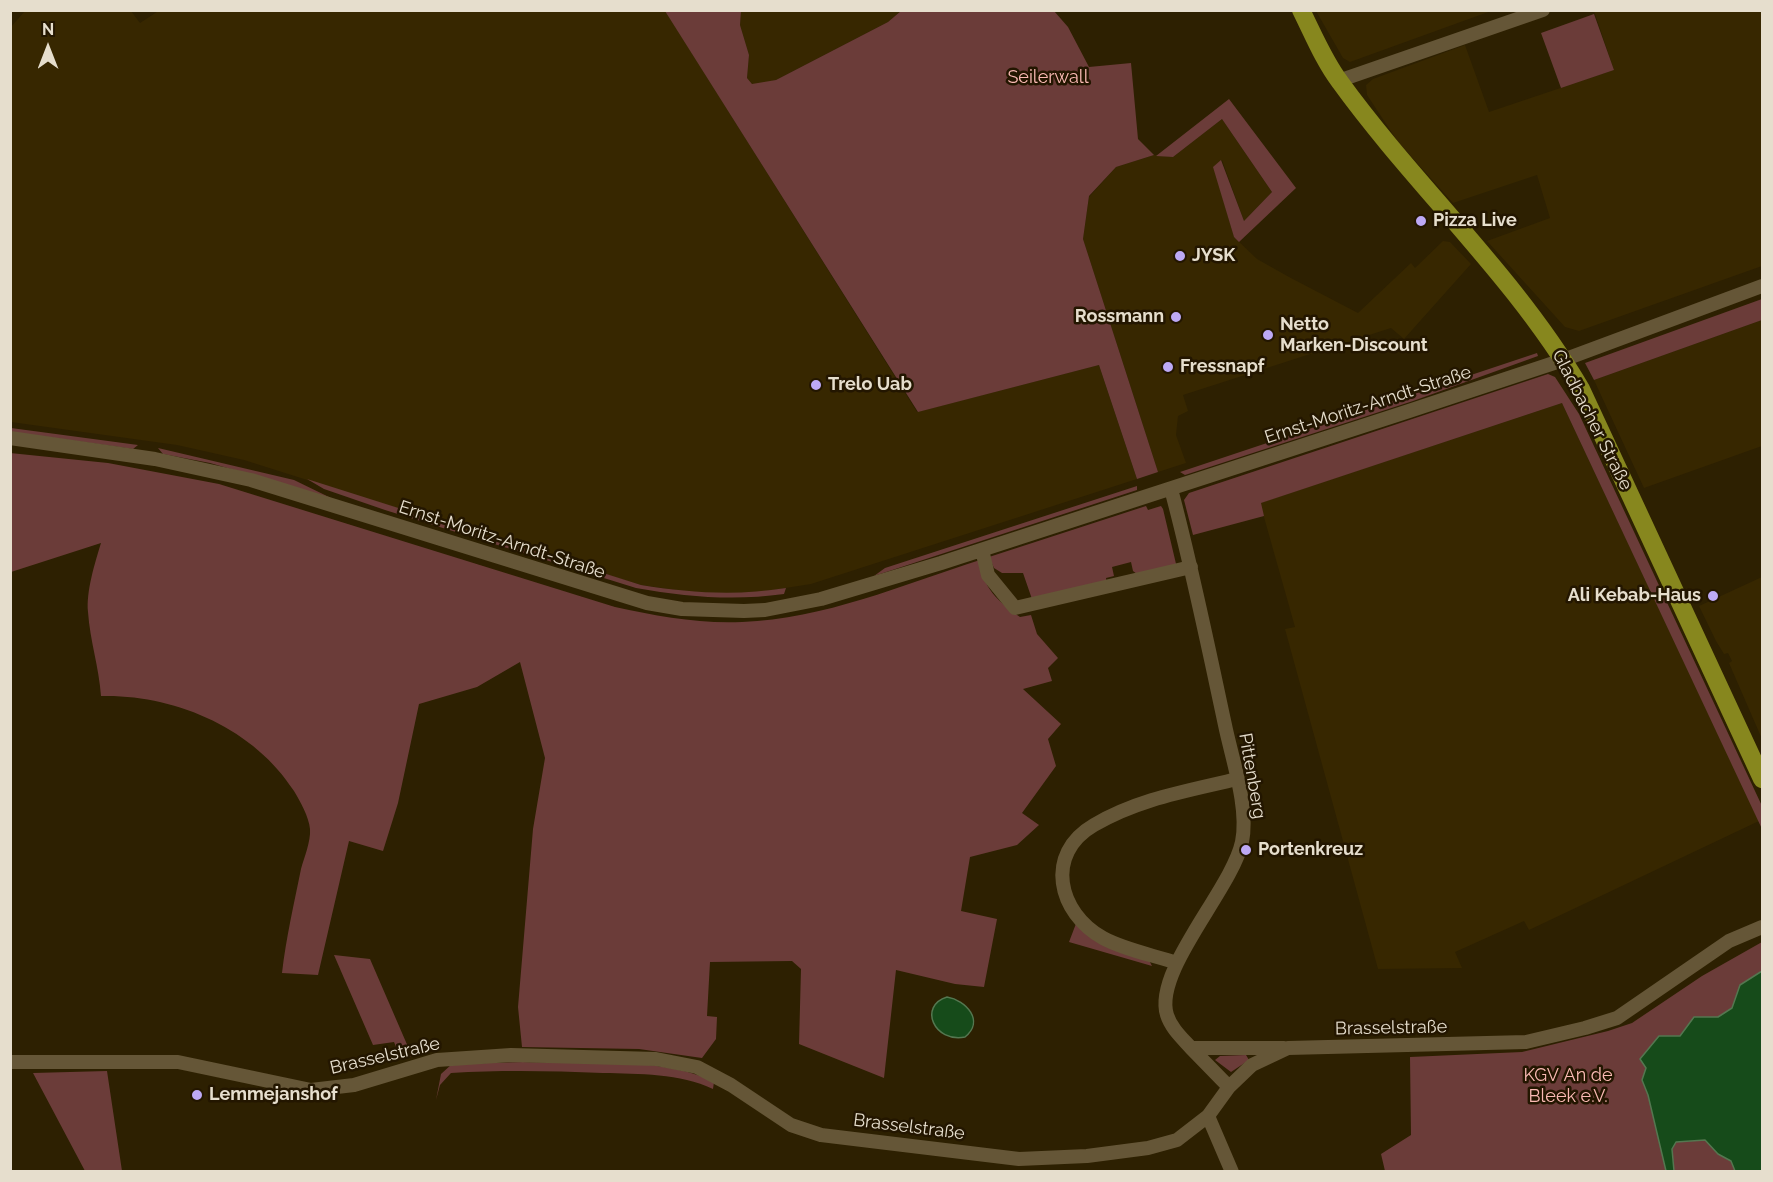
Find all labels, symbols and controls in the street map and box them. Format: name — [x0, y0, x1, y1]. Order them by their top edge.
north arrow — [18, 18, 78, 78]
text: N — [42, 20, 54, 39]
park label: Seilerwall — [1007, 67, 1089, 89]
place label: Pizza Live — [1433, 210, 1517, 232]
marker: Pizza Live — [1414, 214, 1428, 228]
place label: JYSK — [1192, 245, 1235, 267]
marker: JYSK — [1173, 249, 1187, 263]
place label: Rossmann — [1075, 306, 1164, 328]
marker: Rossmann — [1169, 310, 1183, 324]
place label: Netto Marken-Discount — [1280, 314, 1428, 356]
marker: Netto Marken-Discount — [1261, 328, 1275, 342]
street label: Gladbacher Straße — [1547, 346, 1637, 494]
place label: Fressnapf — [1180, 356, 1264, 378]
marker: Fressnapf — [1161, 360, 1175, 374]
street label: Ernst-Moritz-Arndt-Straße — [1262, 361, 1474, 449]
place label: Trelo Uab — [828, 374, 912, 396]
marker: Trelo Uab — [809, 378, 823, 392]
street label: Ernst-Moritz-Arndt-Straße — [396, 496, 608, 584]
place label: Ali Kebab-Haus — [1568, 585, 1701, 607]
marker: Ali Kebab-Haus — [1706, 589, 1720, 603]
street label: Pittenberg — [1234, 731, 1270, 821]
place label: Portenkreuz — [1258, 839, 1363, 861]
marker: Portenkreuz — [1239, 843, 1253, 857]
street label: Brasselstraße — [1335, 1016, 1447, 1040]
street label: Brasselstraße — [328, 1033, 442, 1079]
park label: KGV An de Bleek e.V. — [1523, 1065, 1613, 1108]
place label: Lemmejanshof — [209, 1084, 338, 1106]
marker: Lemmejanshof — [190, 1088, 204, 1102]
street label: Brasselstraße — [852, 1109, 966, 1145]

